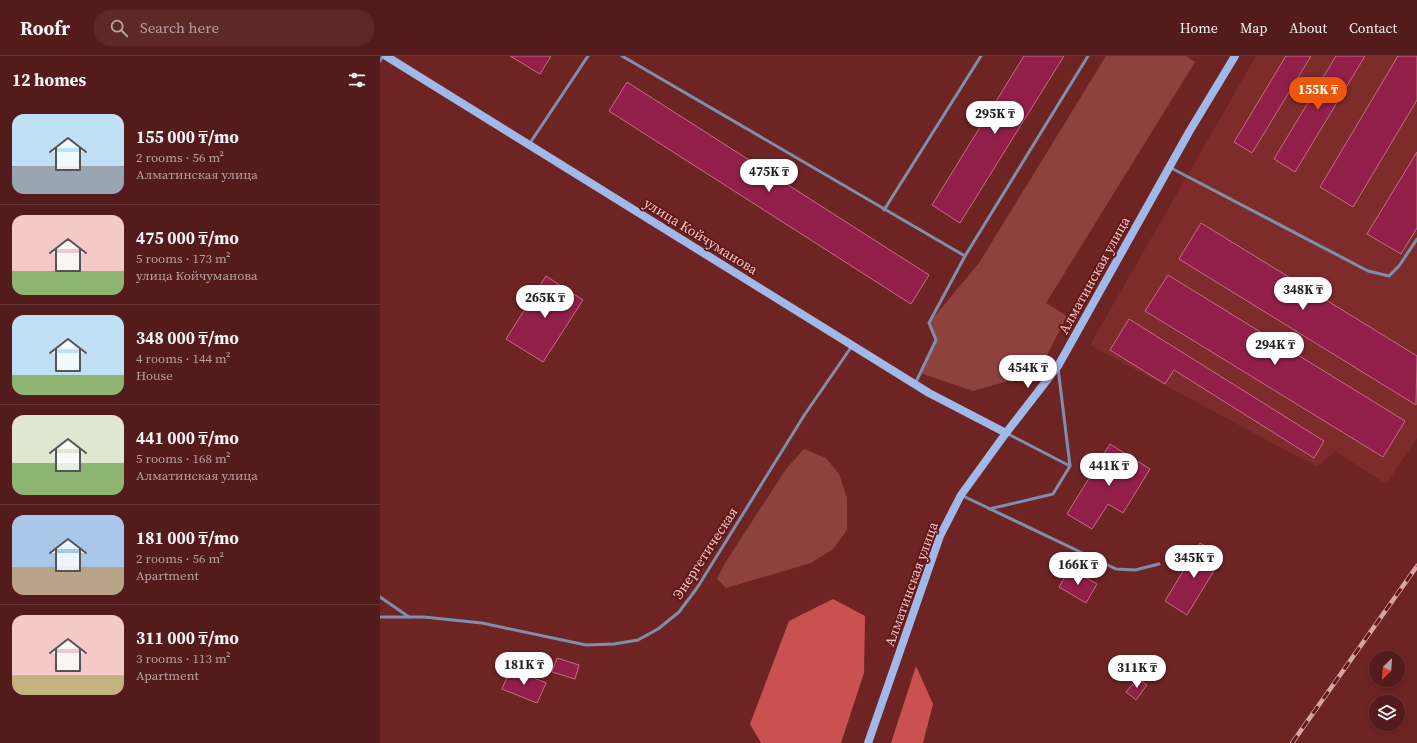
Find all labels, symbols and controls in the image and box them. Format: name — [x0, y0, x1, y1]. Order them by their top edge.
search box — [94, 10, 374, 46]
text: Roofr — [20, 15, 70, 41]
icon: search — [108, 17, 130, 39]
text: Search here — [140, 17, 219, 38]
text: Home — [1180, 18, 1218, 38]
text: Map — [1240, 18, 1267, 38]
text: About — [1289, 18, 1327, 38]
text: Contact — [1349, 18, 1397, 38]
text: 12 homes — [12, 68, 86, 92]
icon: filters — [346, 69, 368, 91]
pin: 155K ₸ — [1285, 77, 1351, 111]
text: 155K ₸ — [1298, 81, 1338, 98]
pin: 295K ₸ — [962, 101, 1028, 135]
text: 295K ₸ — [975, 105, 1015, 122]
text: 155 000 ₸/mo — [136, 125, 239, 149]
icon: home — [44, 130, 92, 178]
text: 2 rooms · 56 m² — [136, 149, 224, 166]
pin: 475K ₸ — [736, 159, 802, 193]
text: 475K ₸ — [749, 163, 789, 180]
text: Алматинская улица — [136, 166, 258, 183]
street label: улица Койчуманова — [640, 193, 763, 280]
street label: Алматинская улица — [1053, 212, 1135, 337]
text: 475 000 ₸/mo — [136, 226, 239, 250]
icon: home — [44, 231, 92, 279]
text: 5 rooms · 173 m² — [136, 250, 231, 267]
text: улица Койчуманова — [136, 267, 258, 284]
pin: 348K ₸ — [1270, 277, 1336, 311]
text: 348K ₸ — [1283, 281, 1323, 298]
pin: 265K ₸ — [512, 285, 578, 319]
text: 265K ₸ — [525, 289, 565, 306]
text: 348 000 ₸/mo — [136, 326, 239, 350]
icon: home — [44, 331, 92, 379]
pin: 294K ₸ — [1242, 332, 1308, 366]
text: 294K ₸ — [1255, 336, 1295, 353]
text: 4 rooms · 144 m² — [136, 350, 231, 367]
pin: 454K ₸ — [995, 355, 1061, 389]
text: 454K ₸ — [1008, 359, 1048, 376]
text: House — [136, 367, 173, 384]
text: 441 000 ₸/mo — [136, 426, 239, 450]
icon: home — [44, 431, 92, 479]
text: 5 rooms · 168 m² — [136, 450, 231, 467]
pin: 441K ₸ — [1076, 453, 1142, 487]
text: 441K ₸ — [1089, 457, 1129, 474]
text: Алматинская улица — [136, 467, 258, 484]
street label: Энергетическая — [668, 503, 742, 603]
street label: Алматинская улица — [879, 518, 943, 649]
text: 181 000 ₸/mo — [136, 526, 239, 550]
icon: home — [44, 531, 92, 579]
pin: 345K ₸ — [1161, 545, 1227, 579]
text: 345K ₸ — [1174, 549, 1214, 566]
text: 2 rooms · 56 m² — [136, 550, 224, 567]
pin: 166K ₸ — [1045, 552, 1111, 586]
text: 166K ₸ — [1058, 556, 1098, 573]
text: Apartment — [136, 567, 199, 584]
text: 311 000 ₸/mo — [136, 626, 239, 650]
icon: home — [44, 631, 92, 679]
text: 3 rooms · 113 m² — [136, 650, 231, 667]
north arrow — [1369, 651, 1405, 687]
map controls — [1369, 651, 1405, 731]
pin: 181K ₸ — [491, 652, 557, 686]
pin: 311K ₸ — [1104, 655, 1170, 689]
text: 181K ₸ — [504, 656, 544, 673]
text: 311K ₸ — [1117, 659, 1157, 676]
text: Apartment — [136, 667, 199, 684]
button: layers — [1369, 695, 1405, 731]

